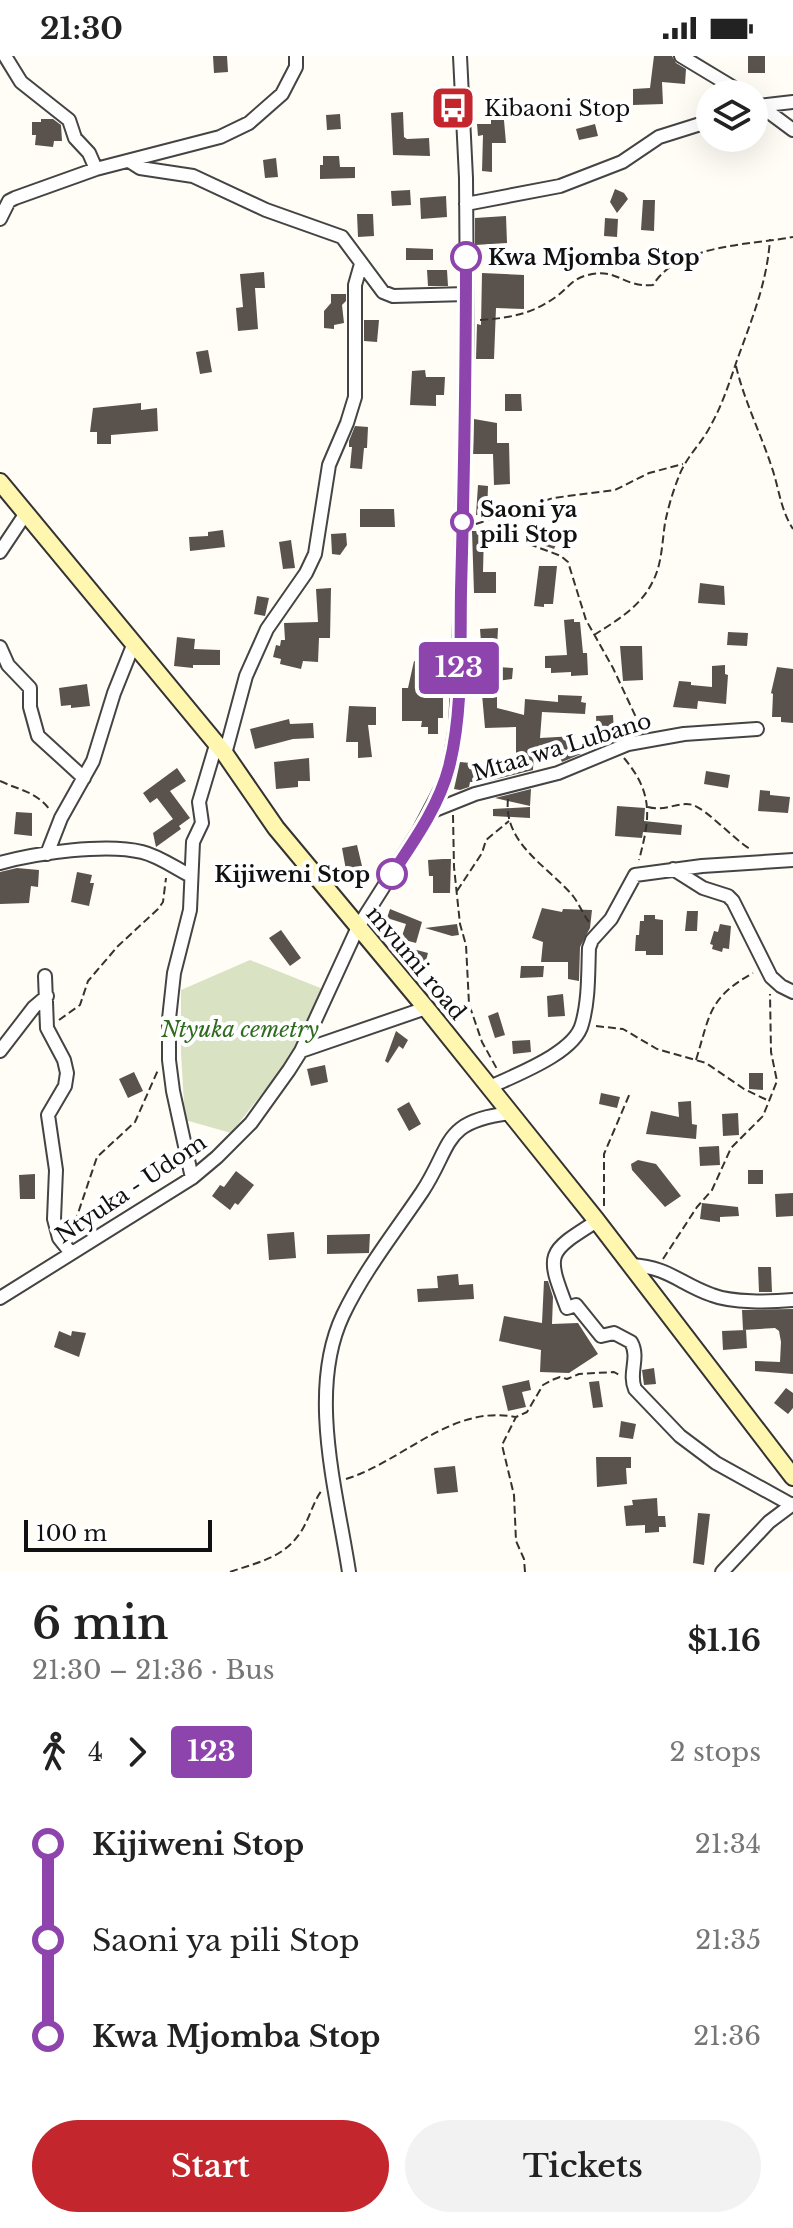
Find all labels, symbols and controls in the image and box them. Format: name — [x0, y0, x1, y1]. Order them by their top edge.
text: 21:30 — [40, 10, 123, 47]
map controls — [696, 80, 768, 152]
button: layers — [696, 80, 768, 152]
bus stop icon: Kibaoni Stop — [429, 84, 477, 132]
place label: Kibaoni Stop — [484, 95, 630, 122]
marker: Kwa Mjomba Stop — [451, 242, 481, 272]
place label: Kwa Mjomba Stop — [488, 244, 700, 271]
place label: Saoni ya pili Stop — [480, 496, 578, 548]
marker: Saoni ya pili Stop — [451, 511, 473, 533]
line badge: 123 — [413, 642, 505, 694]
text: 123 — [435, 650, 483, 685]
street label: Mtaa wa Lubano — [469, 707, 655, 787]
marker: Kijiweni Stop — [377, 859, 407, 889]
place label: Kijiweni Stop — [214, 861, 370, 888]
street label: mvumi road — [361, 901, 472, 1026]
park label: Ntyuka cemetry — [160, 1016, 319, 1043]
street label: Ntyuka - Udom — [51, 1128, 212, 1249]
scale bar — [24, 1516, 212, 1552]
text: 100 m — [36, 1520, 107, 1547]
text: 6 min — [32, 1596, 169, 1651]
text: $1.16 — [688, 1622, 761, 1659]
text: 21:30 – 21:36 · Bus — [32, 1654, 274, 1686]
icon: walk — [32, 1730, 76, 1774]
icon: forward — [115, 1730, 159, 1774]
text: 123 — [187, 1734, 236, 1769]
text: 4 — [88, 1736, 103, 1768]
text: 2 stops — [669, 1736, 761, 1768]
text: Kijiweni Stop — [92, 1826, 304, 1863]
text: 21:34 — [695, 1828, 761, 1860]
text: Saoni ya pili Stop — [92, 1922, 360, 1959]
text: 21:35 — [695, 1924, 761, 1956]
text: Kwa Mjomba Stop — [92, 2018, 380, 2055]
text: 21:36 — [693, 2020, 761, 2052]
button: Start — [32, 2120, 389, 2212]
button: Tickets — [405, 2120, 761, 2212]

